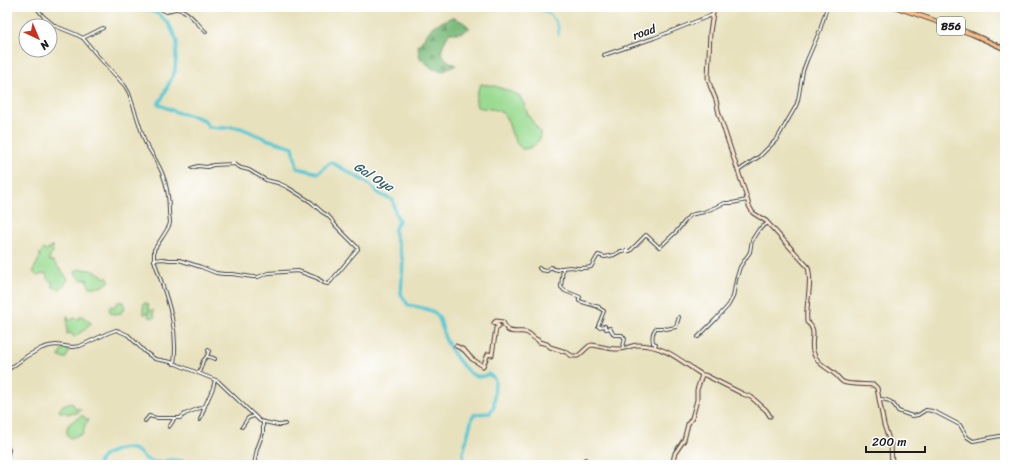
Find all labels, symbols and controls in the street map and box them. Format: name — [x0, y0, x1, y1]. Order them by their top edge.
street label: road — [629, 17, 659, 46]
road number: B56 — [937, 17, 965, 35]
north arrow — [18, 18, 58, 58]
text: N — [35, 35, 55, 55]
water label: Gal Oya — [349, 155, 399, 198]
scale bar — [866, 428, 925, 454]
text: 200 m — [872, 431, 906, 453]

